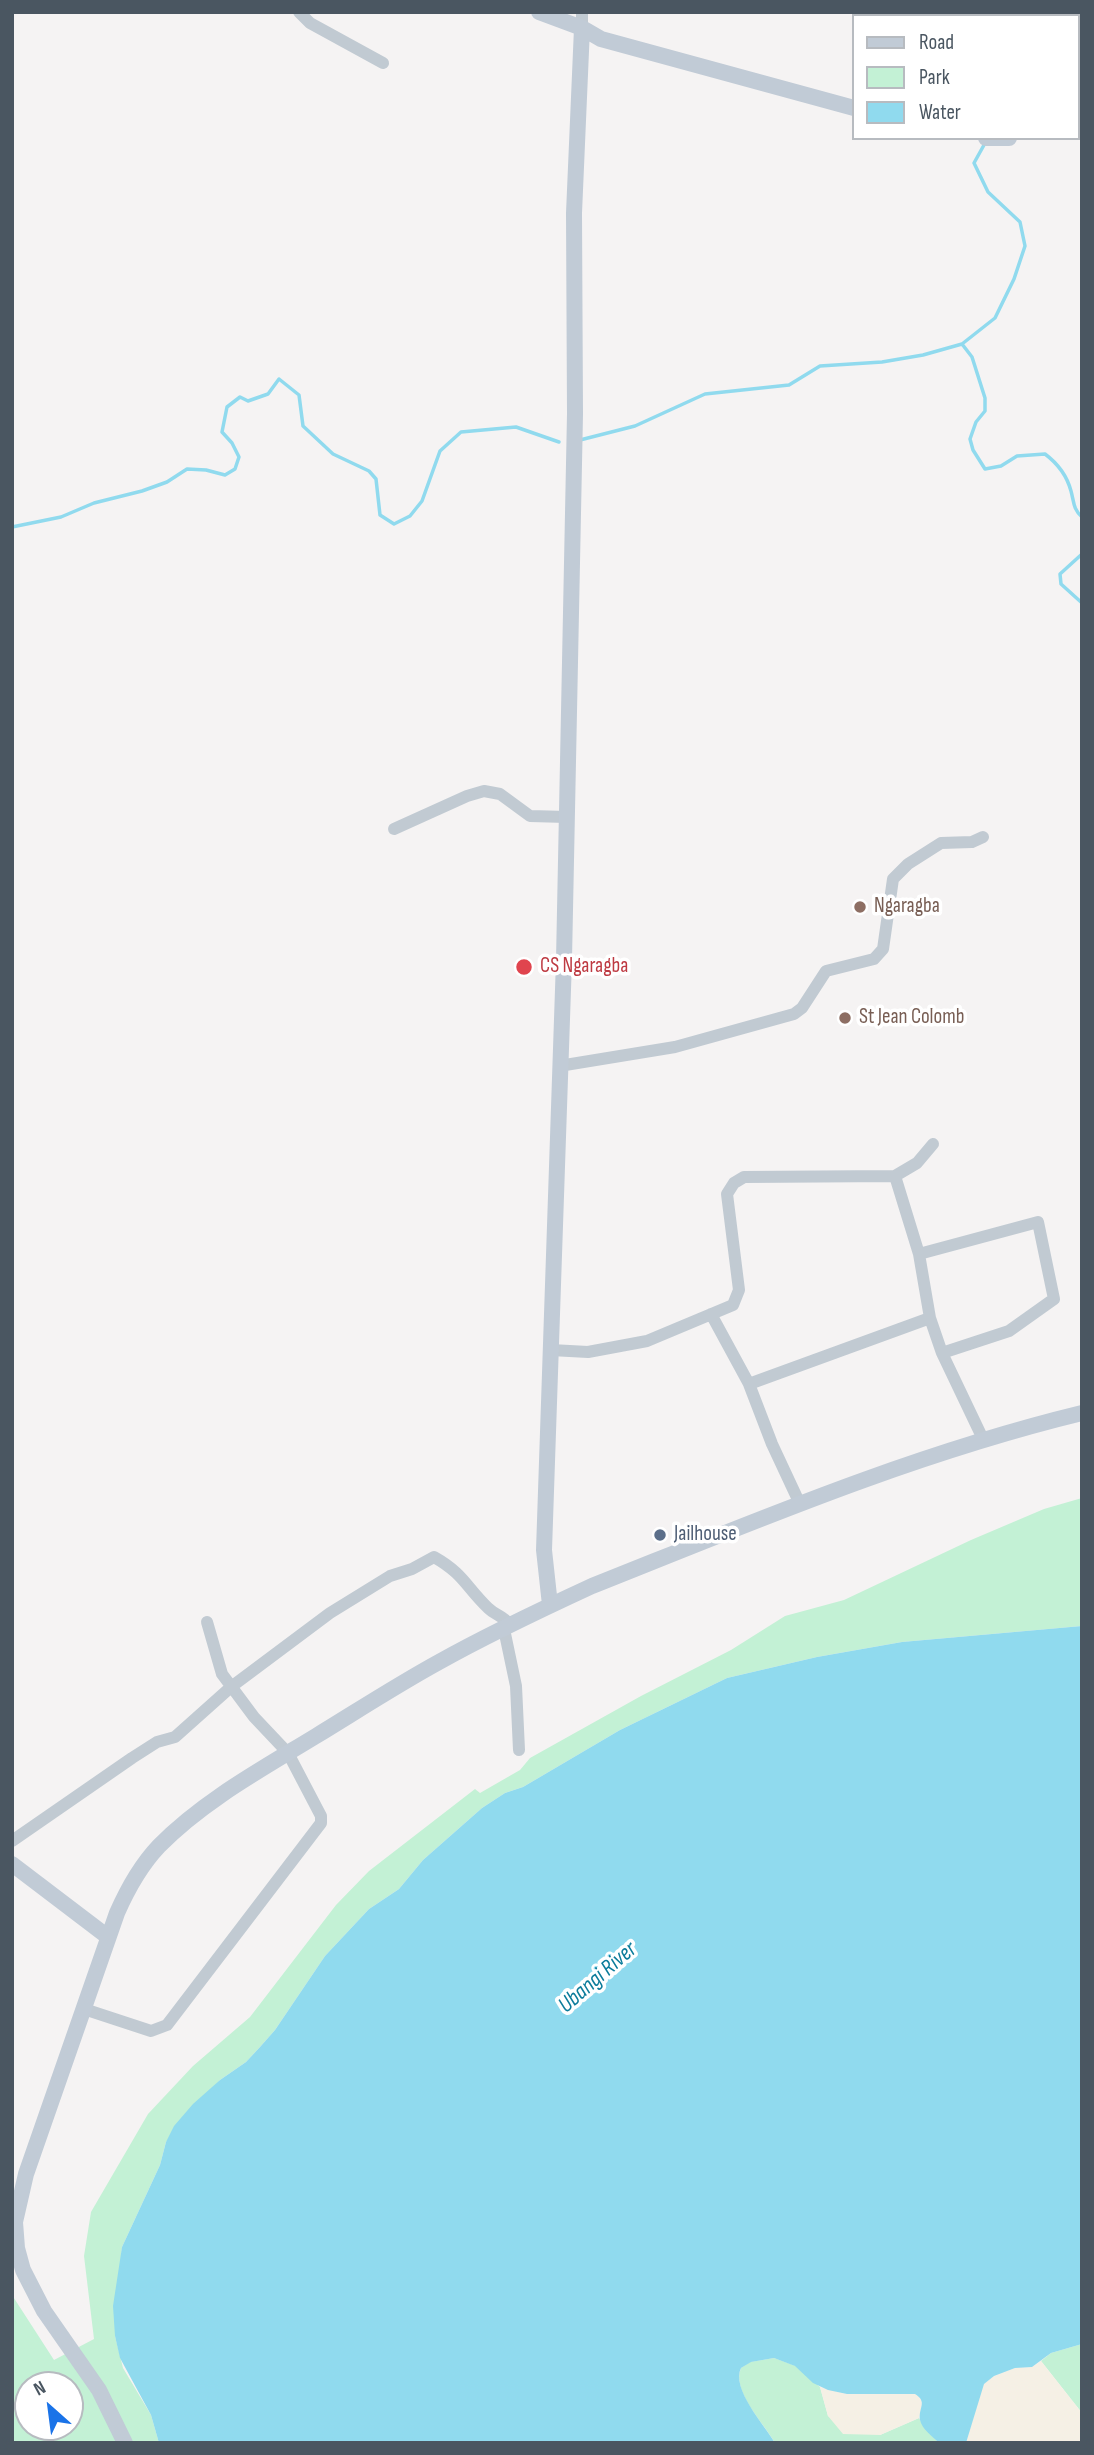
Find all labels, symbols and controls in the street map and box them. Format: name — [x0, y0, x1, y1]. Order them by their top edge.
legend — [852, 14, 1080, 140]
text: Road — [919, 30, 954, 55]
text: Park — [919, 65, 950, 90]
text: Water — [919, 100, 961, 125]
place label: Ngaragba — [874, 894, 940, 920]
marker: Ngaragba — [852, 899, 868, 915]
place label: CS Ngaragba — [540, 954, 628, 980]
marker: CS Ngaragba — [514, 957, 534, 977]
place label: St Jean Colomb — [859, 1005, 964, 1031]
marker: St Jean Colomb — [837, 1010, 853, 1026]
place label: Jailhouse — [674, 1522, 737, 1548]
marker: Jailhouse — [652, 1527, 668, 1543]
water label: Ubangi River — [553, 1936, 643, 2020]
north arrow — [14, 2371, 84, 2441]
text: N — [30, 2376, 50, 2401]

